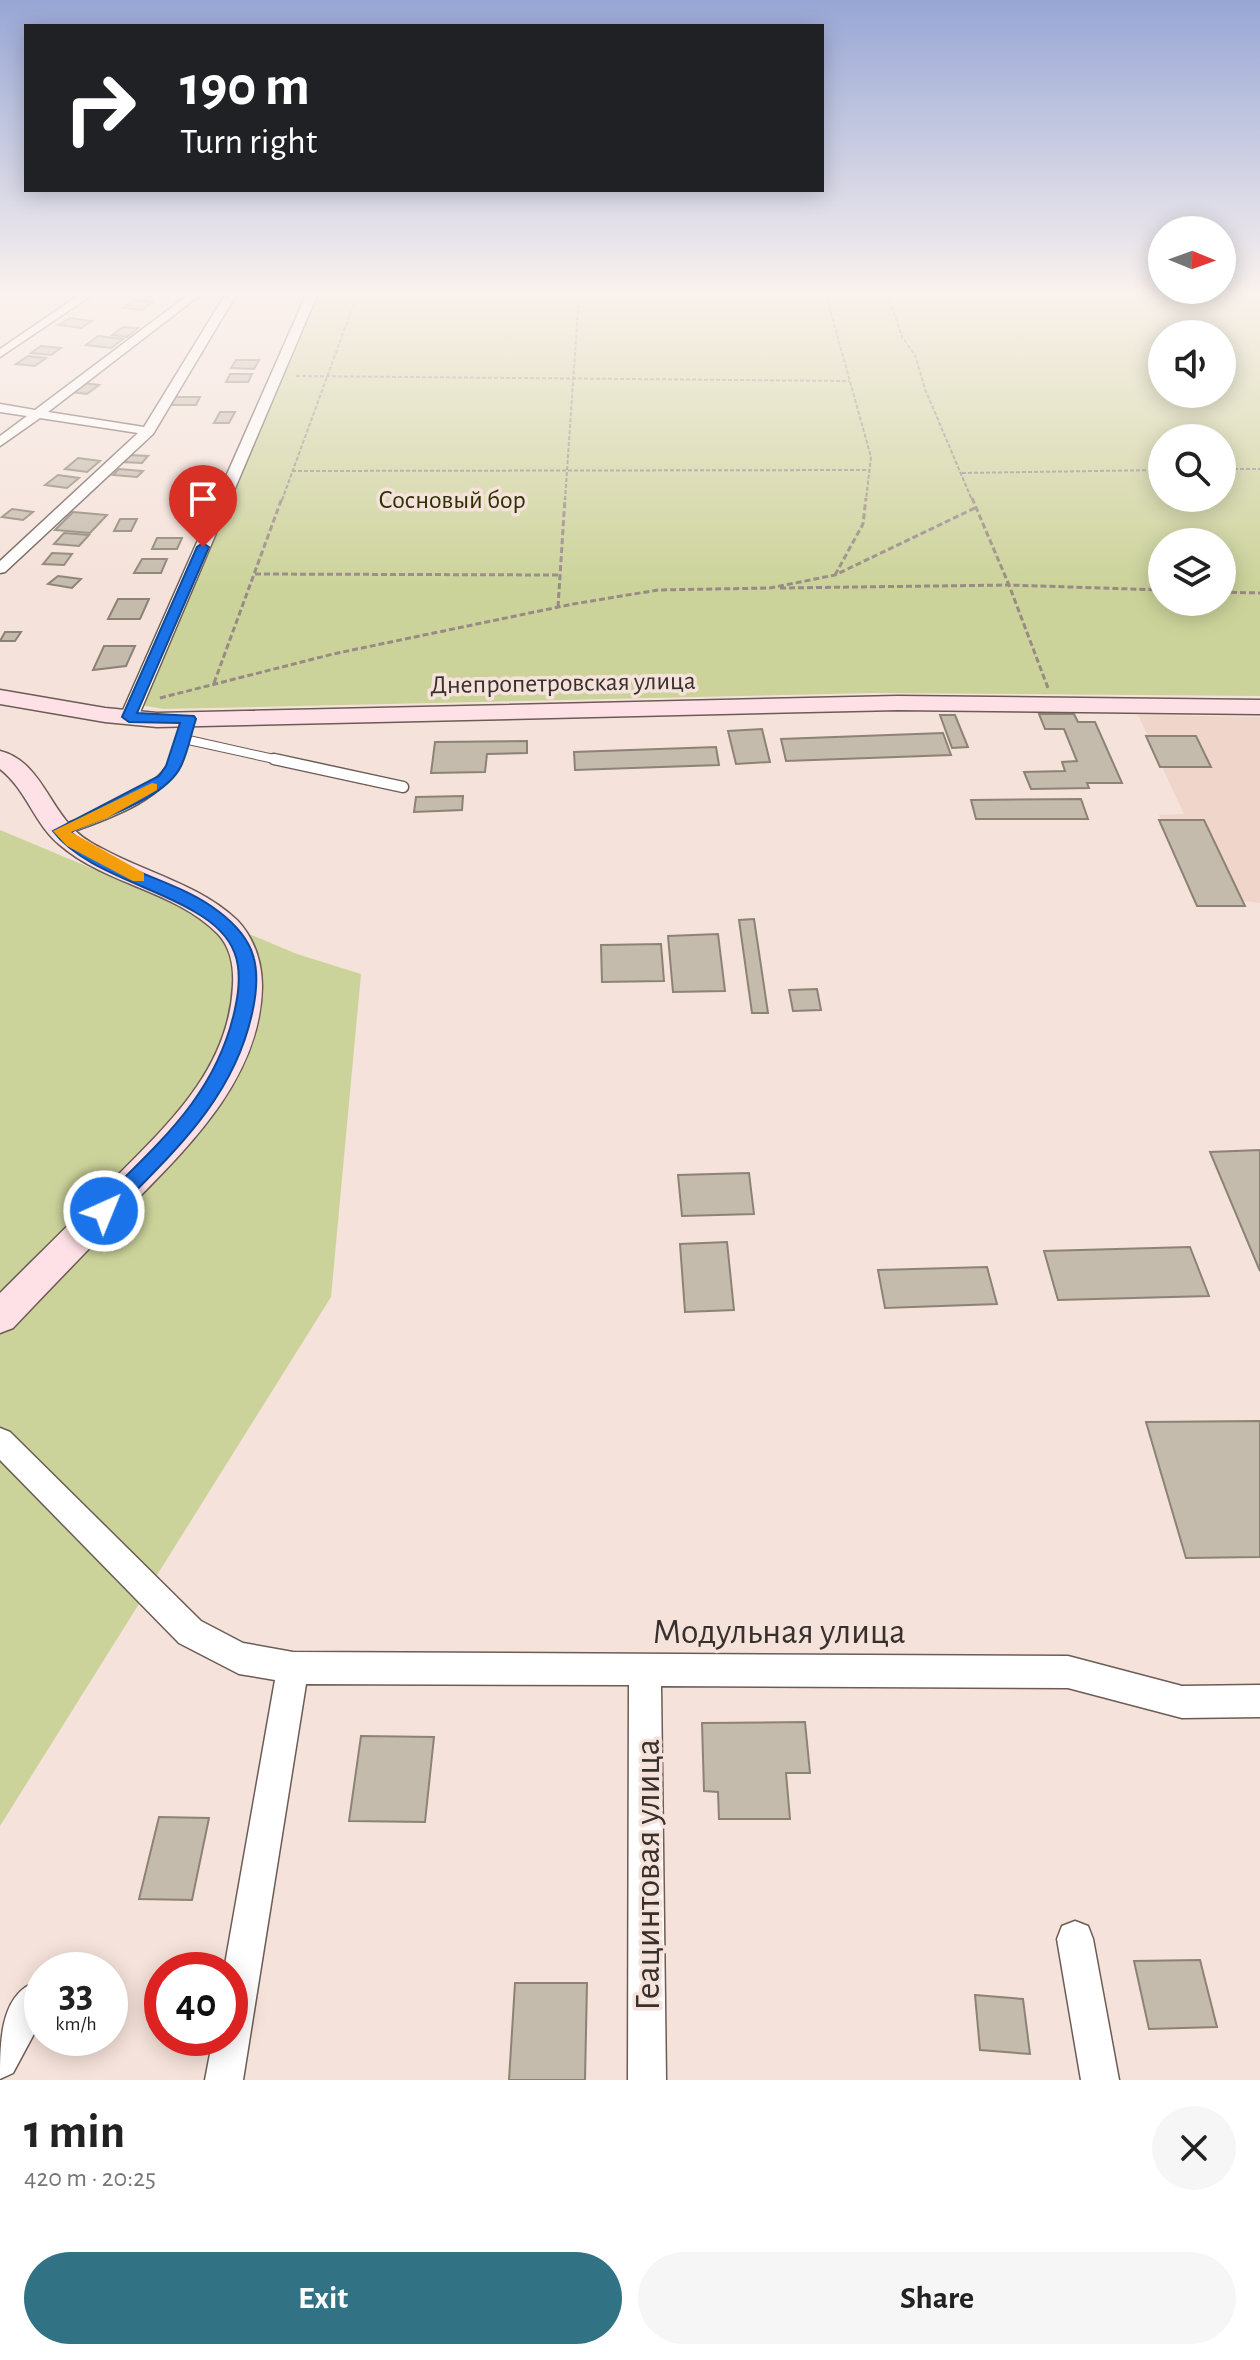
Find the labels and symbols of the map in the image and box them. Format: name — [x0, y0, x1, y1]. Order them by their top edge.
north arrow — [1148, 216, 1236, 304]
pin — [169, 465, 237, 547]
park label: Сосновый бор — [378, 487, 526, 513]
street label: Днепропетровская улица — [430, 668, 696, 698]
position arrow — [62, 1169, 146, 1253]
street label: Модульная улица — [652, 1614, 906, 1650]
street label: Геацинтовая улица — [630, 1739, 666, 2011]
speed limit sign: 40 — [144, 1952, 248, 2056]

